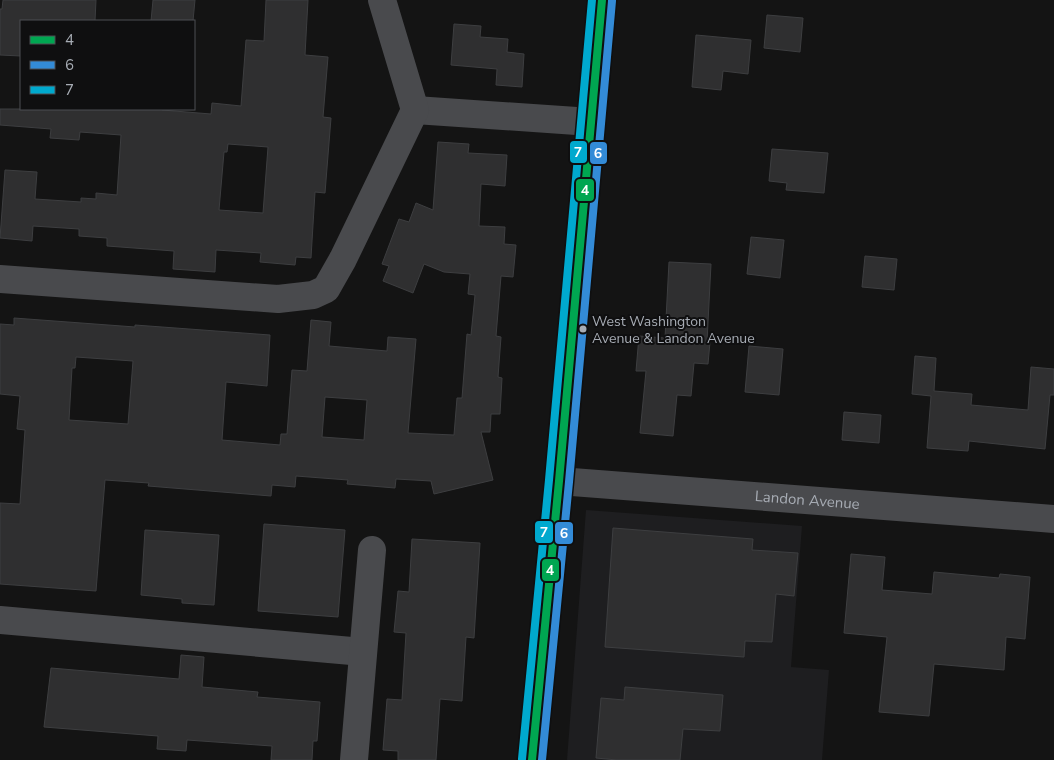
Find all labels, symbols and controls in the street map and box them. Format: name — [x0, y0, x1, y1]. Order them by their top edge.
legend — [20, 20, 195, 110]
text: 4 — [65, 30, 74, 50]
text: 6 — [65, 55, 74, 75]
text: 7 — [65, 80, 74, 100]
line badge: 7 — [569, 140, 588, 164]
line badge: 6 — [589, 141, 608, 165]
text: 7 — [574, 143, 582, 162]
text: 6 — [594, 144, 602, 163]
line badge: 4 — [575, 178, 595, 202]
text: 4 — [581, 181, 590, 200]
place label: West Washington Avenue & Landon Avenue — [592, 312, 755, 348]
marker: West Washington Avenue & Landon Avenue — [578, 324, 588, 334]
street label: Landon Avenue — [754, 486, 861, 514]
line badge: 7 — [534, 520, 554, 544]
line badge: 6 — [554, 521, 574, 545]
text: 7 — [540, 523, 548, 542]
text: 6 — [560, 524, 568, 543]
line badge: 4 — [541, 558, 560, 582]
text: 4 — [546, 561, 555, 580]

